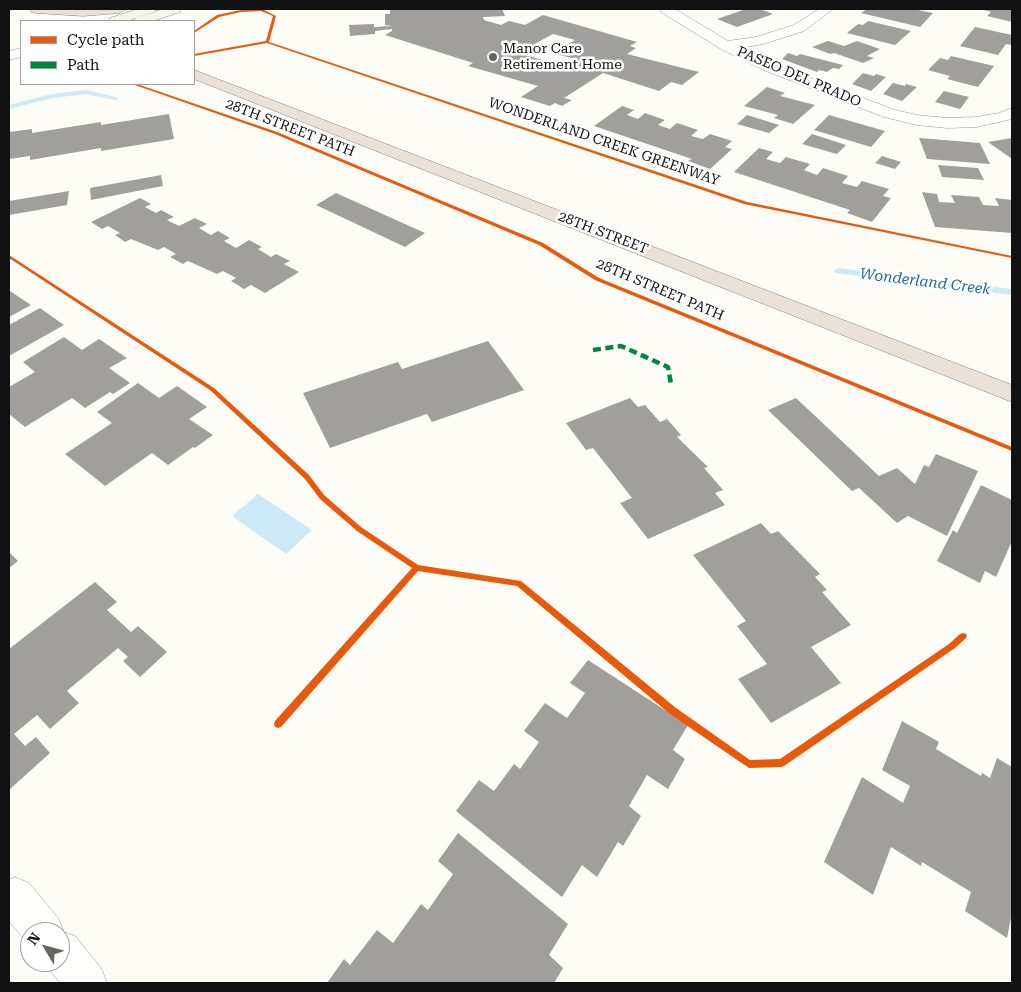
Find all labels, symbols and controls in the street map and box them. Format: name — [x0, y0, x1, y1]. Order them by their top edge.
legend — [20, 20, 195, 85]
text: Cycle path — [67, 31, 144, 49]
place label: Manor Care Retirement Home — [503, 41, 622, 74]
street label: PASEO DEL PRADO — [734, 43, 864, 111]
marker: Manor Care Retirement Home — [487, 51, 499, 63]
text: Path — [67, 56, 100, 74]
street label: WONDERLAND CREEK GREENWAY — [486, 94, 722, 190]
street label: 28TH STREET PATH — [223, 96, 357, 160]
street label: 28TH STREET — [556, 208, 650, 258]
street label: 28TH STREET PATH — [594, 255, 726, 325]
water label: Wonderland Creek — [859, 265, 991, 299]
north arrow — [20, 922, 70, 972]
text: N — [24, 929, 43, 948]

